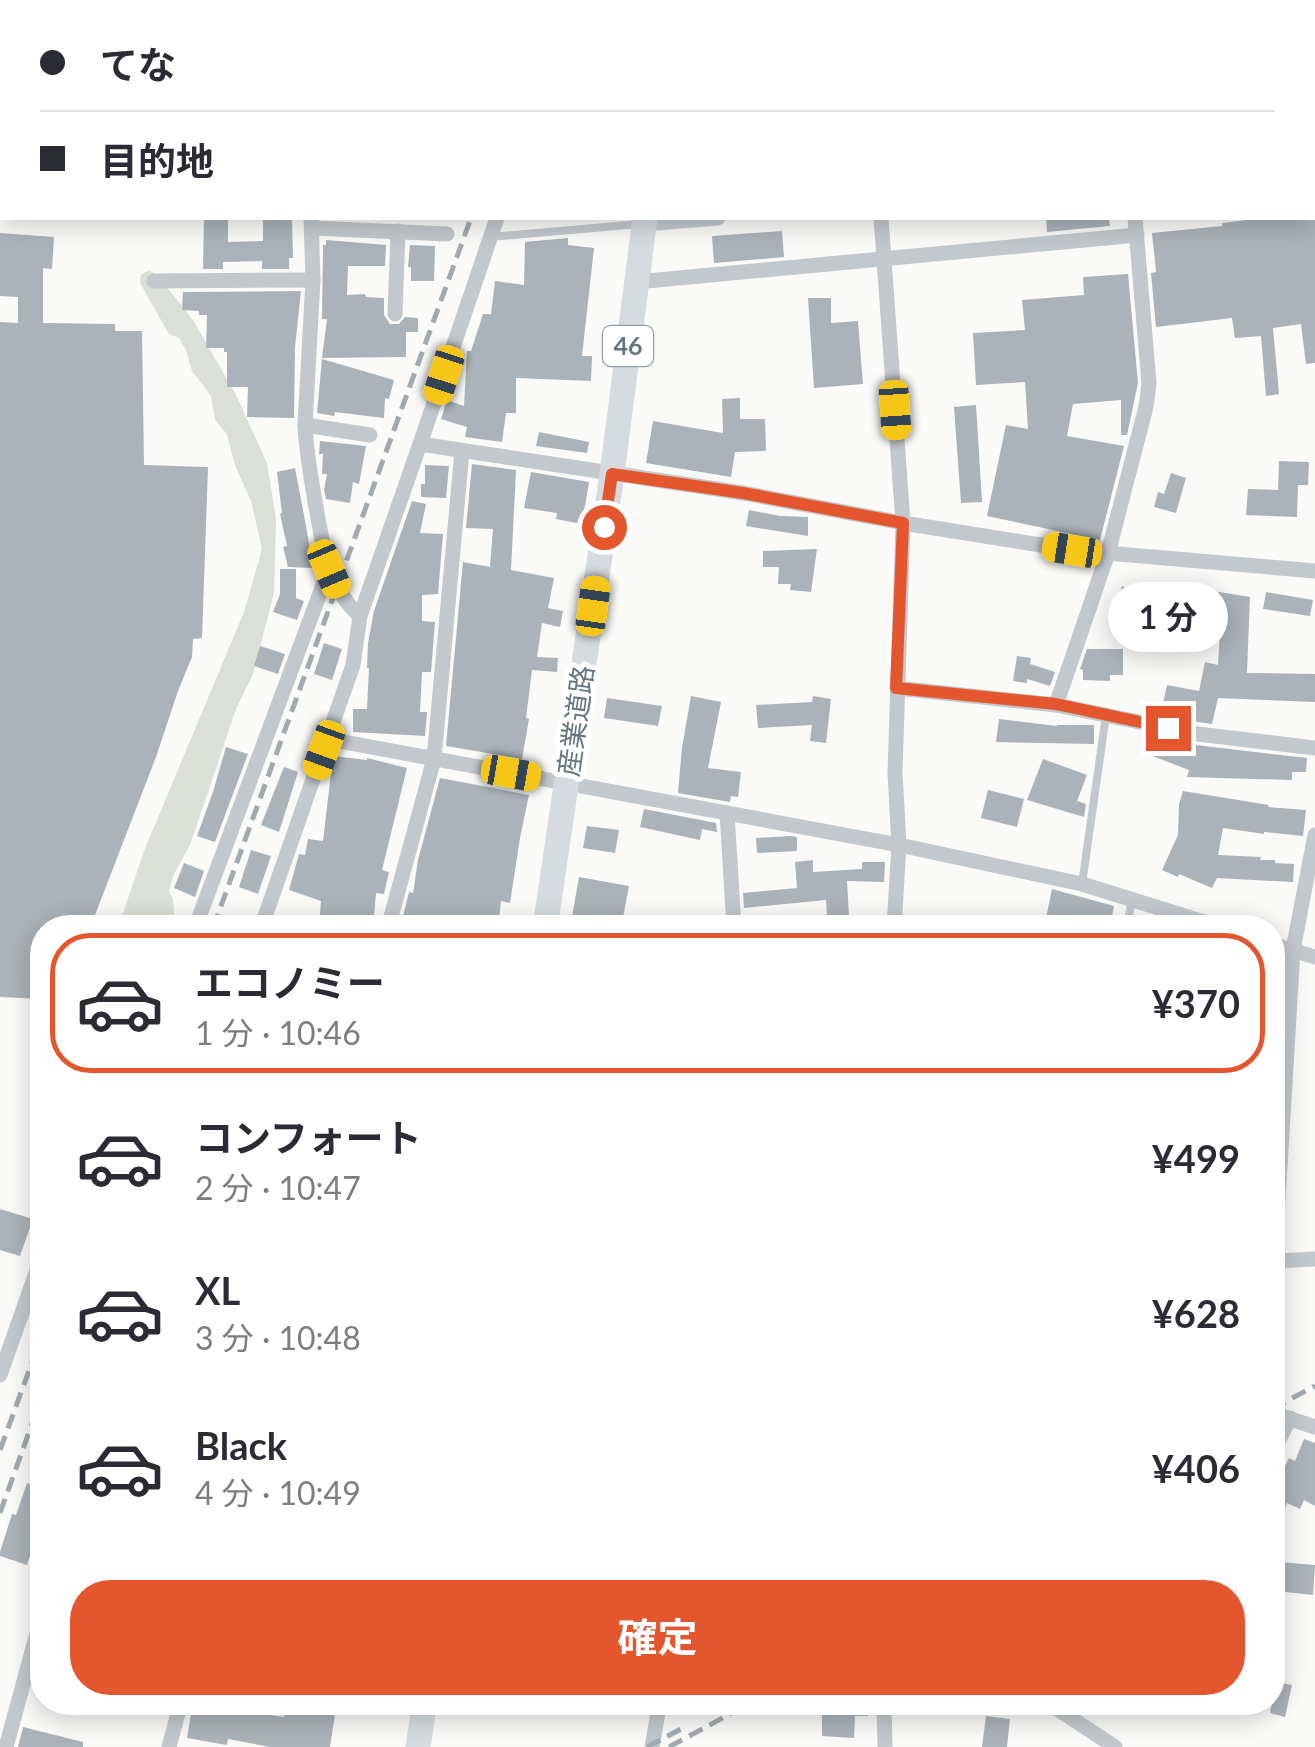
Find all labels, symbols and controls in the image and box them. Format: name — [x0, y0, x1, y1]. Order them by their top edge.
text: てな — [100, 41, 176, 87]
text: 目的地 — [100, 137, 214, 183]
road number: 46 — [603, 326, 653, 366]
car — [420, 342, 468, 408]
car — [878, 379, 912, 441]
route start — [582, 505, 627, 550]
car — [1040, 530, 1104, 570]
car — [303, 536, 355, 602]
car — [574, 574, 612, 638]
callout: 1 分 — [1108, 583, 1228, 653]
text: 1 分 — [1139, 597, 1197, 636]
street label: 産業道路 — [550, 663, 600, 779]
route end — [1146, 706, 1191, 751]
car — [300, 717, 348, 783]
car — [479, 753, 543, 793]
icon: car — [75, 958, 165, 1048]
text: エコノミー — [195, 959, 385, 1005]
text: ¥370 — [1152, 980, 1240, 1026]
text: 1 分 · 10:46 — [195, 1013, 361, 1052]
icon: car — [75, 1113, 165, 1203]
text: コンフォート — [195, 1114, 422, 1160]
text: ¥499 — [1152, 1135, 1240, 1181]
text: 2 分 · 10:47 — [195, 1168, 361, 1207]
text: XL — [195, 1267, 240, 1313]
icon: car — [75, 1268, 165, 1358]
text: ¥628 — [1152, 1290, 1240, 1336]
text: 3 分 · 10:48 — [195, 1318, 361, 1357]
text: Black — [195, 1422, 287, 1468]
icon: car — [75, 1423, 165, 1513]
text: ¥406 — [1152, 1445, 1240, 1491]
text: 4 分 · 10:49 — [195, 1473, 361, 1512]
button: 確定 — [70, 1580, 1245, 1695]

